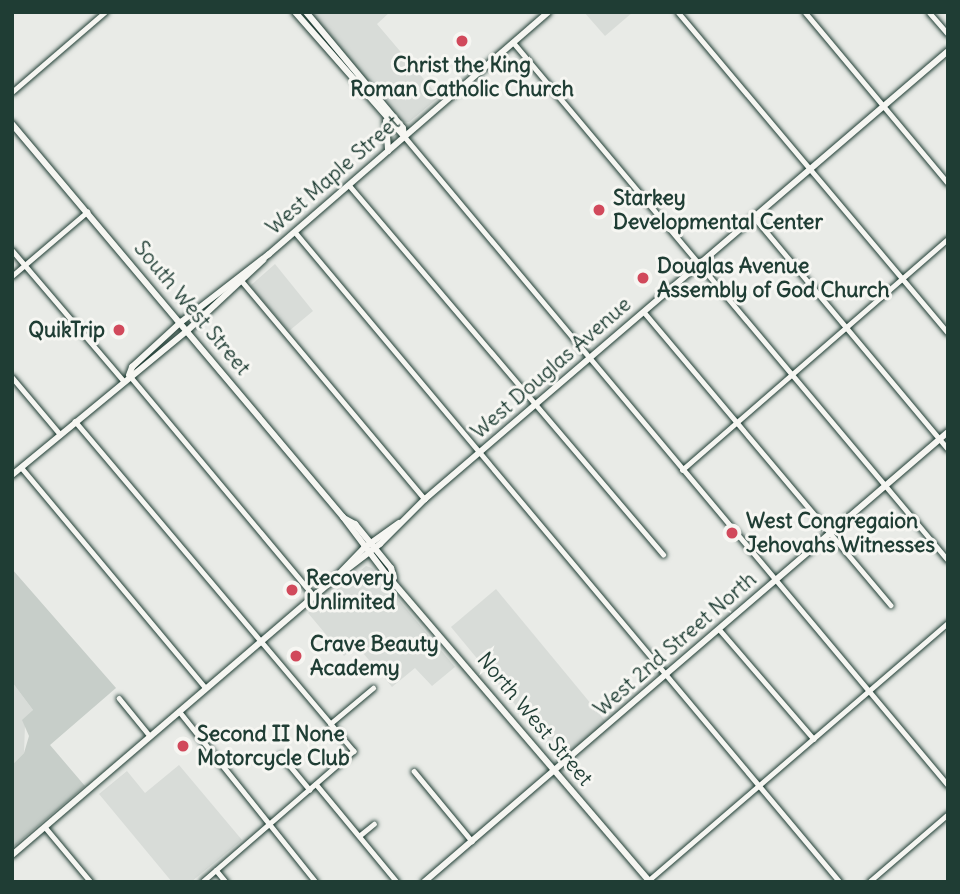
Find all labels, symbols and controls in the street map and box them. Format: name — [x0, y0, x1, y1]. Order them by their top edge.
marker: Christ the King Roman Catholic Church — [454, 33, 470, 49]
place label: Christ the King Roman Catholic Church — [350, 52, 574, 102]
street label: West Maple Street — [261, 110, 405, 240]
place label: Starkey Developmental Center — [613, 185, 823, 235]
marker: Starkey Developmental Center — [591, 202, 607, 218]
street label: South West Street — [129, 236, 255, 380]
place label: Douglas Avenue Assembly of God Church — [657, 253, 890, 303]
marker: Douglas Avenue Assembly of God Church — [635, 270, 651, 286]
street label: West Douglas Avenue — [466, 292, 636, 444]
place label: QuikTrip — [28, 317, 105, 343]
marker: QuikTrip — [111, 322, 127, 338]
place label: West Congregaion Jehovahs Witnesses — [746, 508, 935, 558]
marker: West Congregaion Jehovahs Witnesses — [724, 525, 740, 541]
place label: Recovery Unlimited — [306, 565, 395, 615]
street label: West 2nd Street North — [589, 567, 761, 721]
marker: Recovery Unlimited — [284, 582, 300, 598]
place label: Crave Beauty Academy — [310, 631, 439, 681]
street label: North West Street — [472, 647, 598, 791]
marker: Crave Beauty Academy — [288, 648, 304, 664]
place label: Second II None Motorcycle Club — [197, 721, 349, 771]
marker: Second II None Motorcycle Club — [175, 738, 191, 754]

